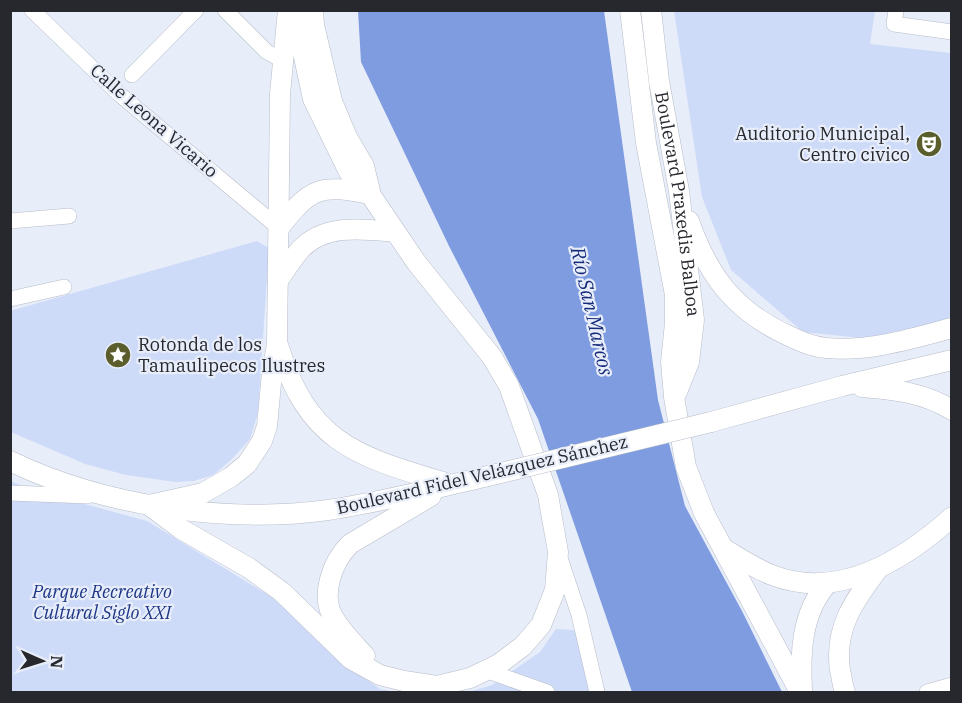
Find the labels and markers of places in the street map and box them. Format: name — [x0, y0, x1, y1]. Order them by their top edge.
place label: Auditorio Municipal, Centro civico — [735, 122, 910, 166]
theatre icon: Auditorio Municipal, Centro civico — [914, 129, 944, 159]
place label: Rotonda de los Tamaulipecos Ilustres — [138, 333, 325, 377]
place icon: Rotonda de los Tamaulipecos Ilustres — [103, 340, 133, 370]

